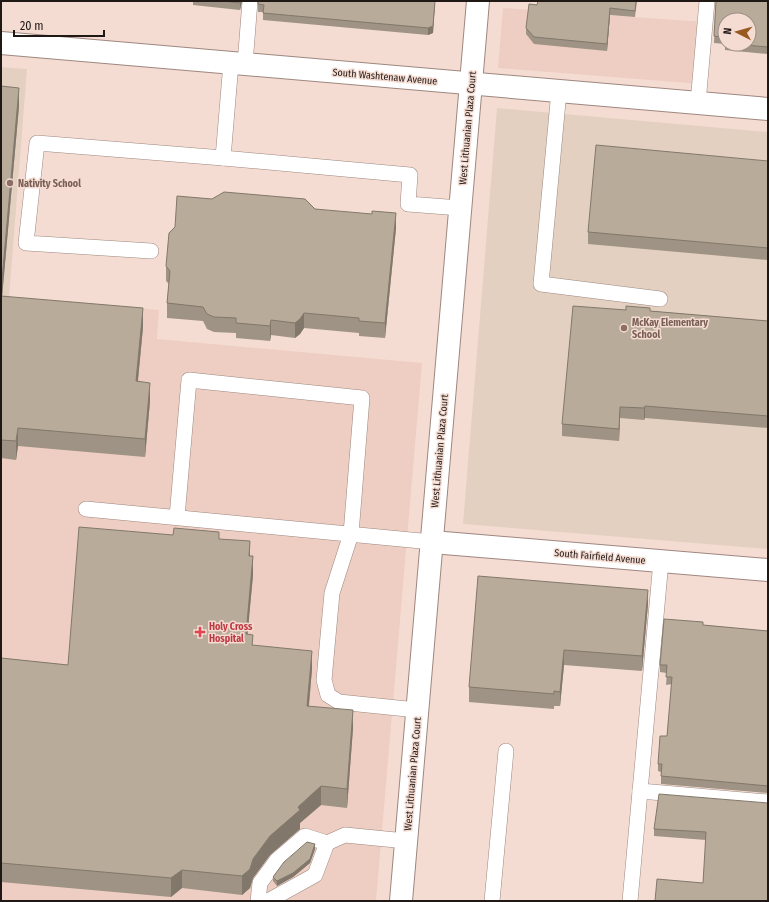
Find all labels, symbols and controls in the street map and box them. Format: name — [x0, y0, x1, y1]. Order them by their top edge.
scale bar — [14, 12, 104, 38]
north arrow — [717, 12, 757, 52]
text: 20 m — [20, 19, 44, 33]
text: N — [721, 27, 734, 35]
street label: South Washtenaw Avenue — [332, 66, 438, 88]
street label: West Lithuanian Plaza Court — [457, 70, 479, 185]
marker: Nativity School — [5, 178, 15, 188]
place label: Nativity School — [18, 178, 81, 190]
place label: McKay Elementary School — [632, 317, 708, 341]
marker: McKay Elementary School — [619, 323, 629, 333]
street label: West Lithuanian Plaza Court — [429, 393, 451, 508]
street label: South Fairfield Avenue — [554, 547, 646, 567]
place label: Holy Cross Hospital — [209, 621, 253, 645]
marker: Holy Cross Hospital — [194, 626, 206, 638]
street label: West Lithuanian Plaza Court — [402, 716, 424, 831]

